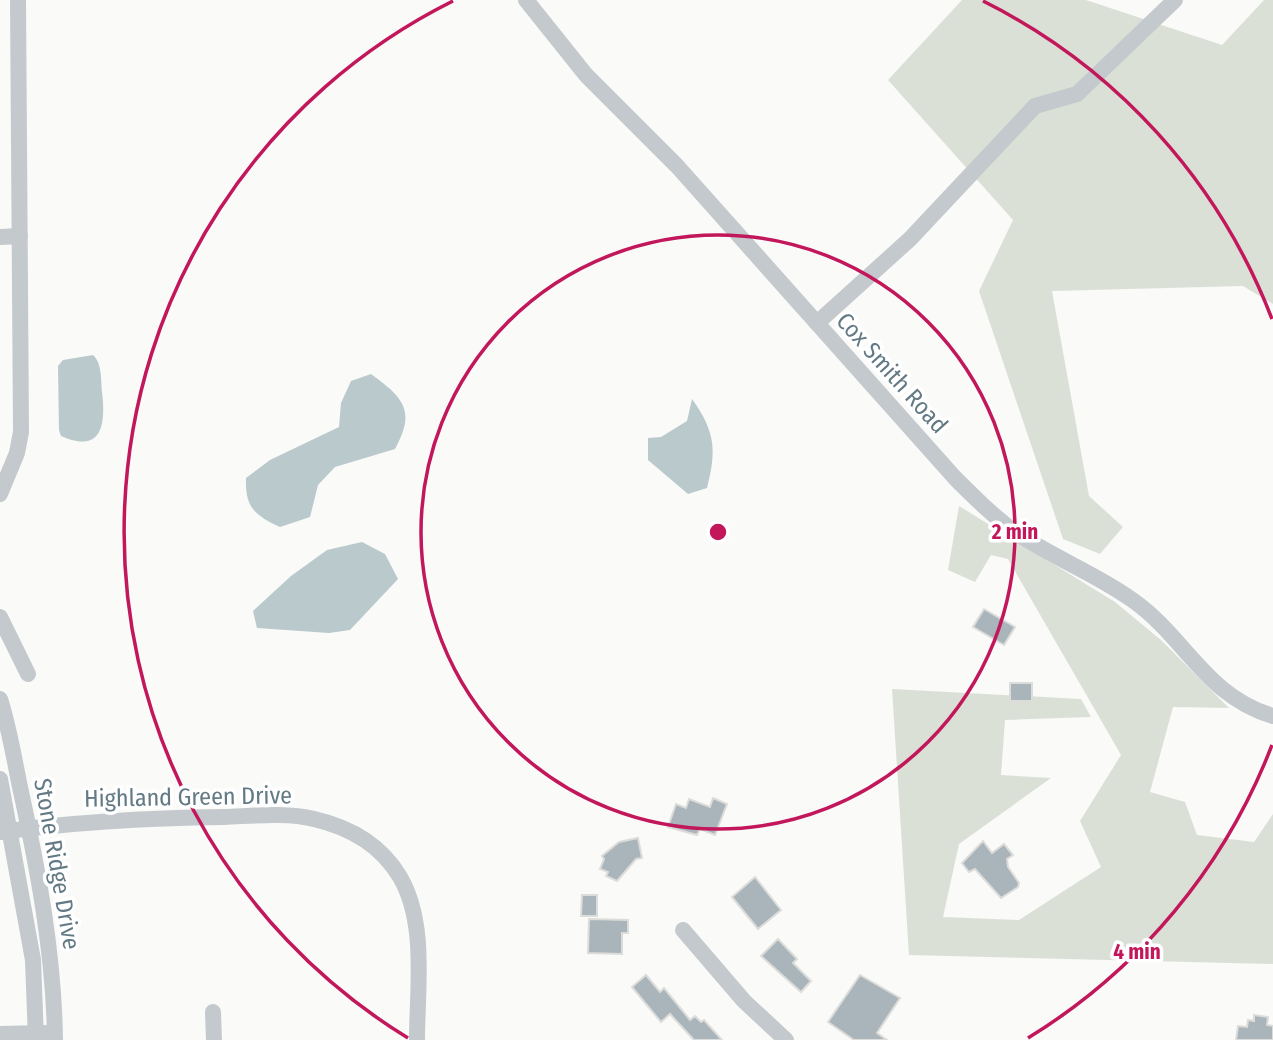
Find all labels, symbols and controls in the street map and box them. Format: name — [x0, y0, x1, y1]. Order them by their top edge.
street label: Cox Smith Road — [831, 307, 953, 439]
text: 2 min — [991, 519, 1038, 545]
centre of rings — [706, 520, 730, 544]
street label: Stone Ridge Drive — [28, 776, 86, 952]
street label: Highland Green Drive — [84, 781, 292, 813]
text: 4 min — [1113, 939, 1161, 965]

